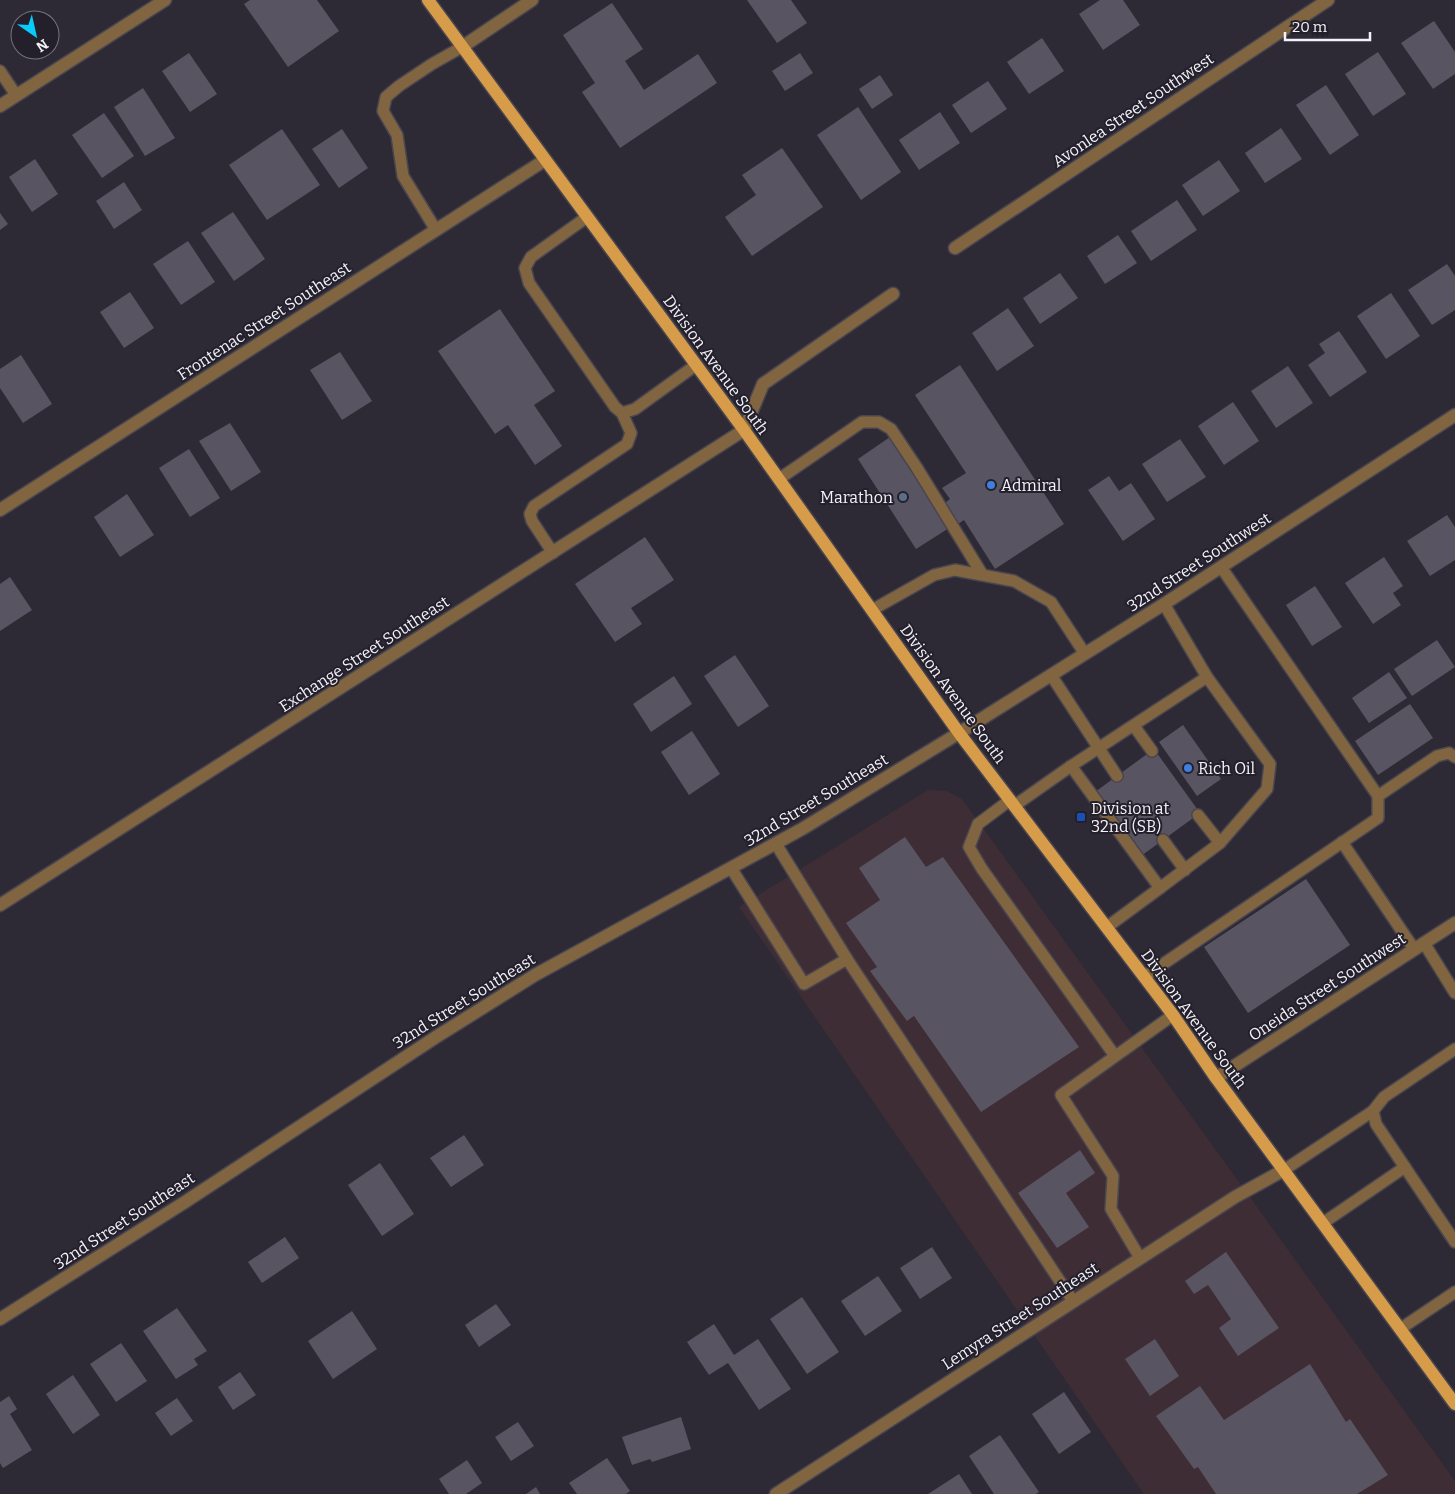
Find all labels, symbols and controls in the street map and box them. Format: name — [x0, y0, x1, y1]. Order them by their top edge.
north arrow — [10, 10, 60, 60]
scale bar — [1285, 10, 1370, 42]
text: 20 m — [1292, 18, 1328, 36]
text: N — [33, 35, 51, 56]
street label: Avonlea Street Southwest — [1049, 49, 1217, 171]
street label: Frontenac Street Southeast — [174, 258, 354, 384]
street label: Division Avenue South — [659, 292, 773, 438]
place label: Admiral — [1001, 476, 1062, 495]
marker: Admiral — [985, 479, 997, 491]
place label: Marathon — [820, 488, 893, 507]
marker: Marathon — [897, 491, 909, 503]
street label: 32nd Street Southwest — [1124, 508, 1275, 616]
street label: Exchange Street Southeast — [276, 592, 453, 716]
street label: Division Avenue South — [896, 621, 1010, 767]
street label: 32nd Street Southeast — [741, 750, 891, 850]
place label: Rich Oil — [1198, 759, 1256, 778]
marker: Rich Oil — [1182, 762, 1194, 774]
place label: Division at 32nd (SB) — [1091, 799, 1169, 836]
marker: Division at 32nd (SB) — [1075, 811, 1087, 823]
street label: Oneida Street Southwest — [1245, 929, 1409, 1045]
street label: Division Avenue South — [1137, 946, 1251, 1092]
street label: 32nd Street Southeast — [389, 949, 539, 1053]
street label: 32nd Street Southeast — [50, 1168, 198, 1274]
street label: Lemyra Street Southeast — [938, 1258, 1102, 1374]

